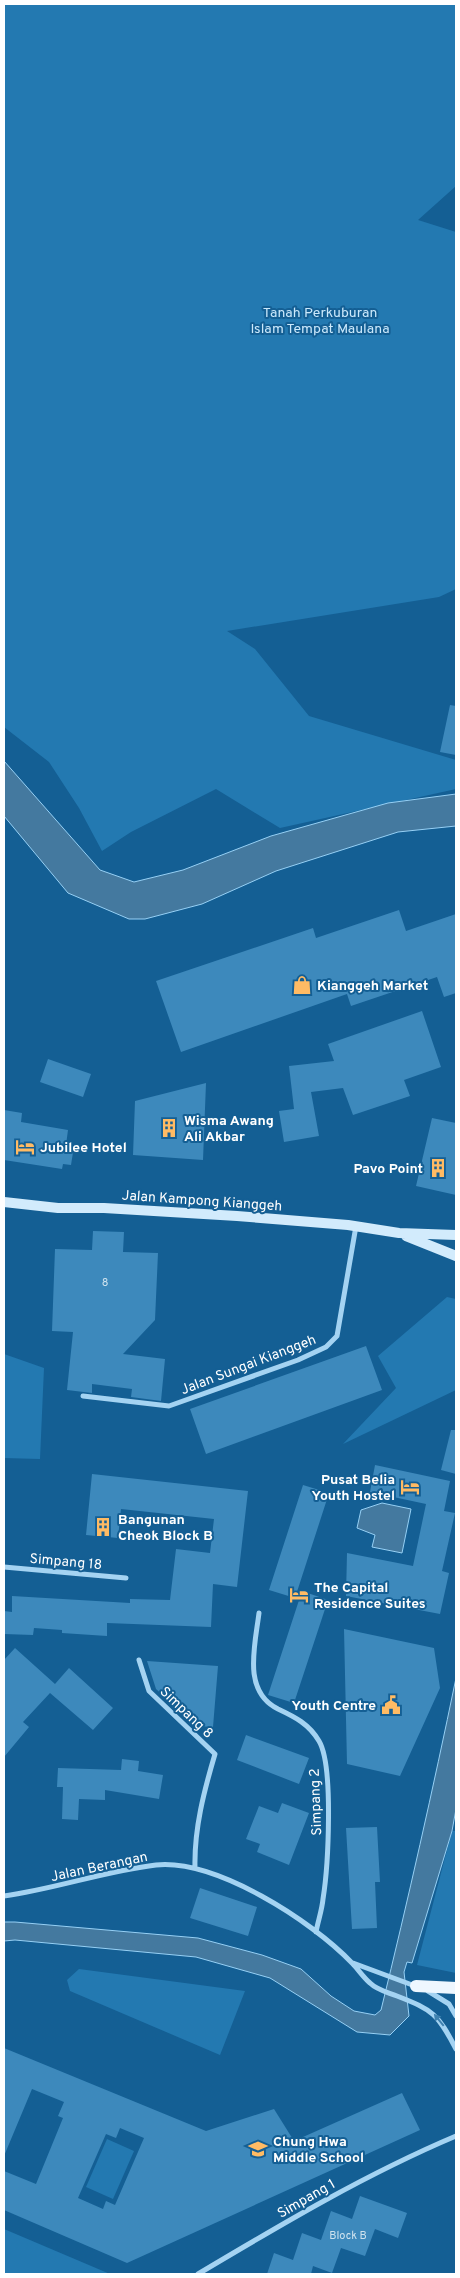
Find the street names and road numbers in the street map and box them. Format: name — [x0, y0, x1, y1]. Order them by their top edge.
street label: Jalan Kampong Kianggeh — [121, 1187, 283, 1216]
street label: Jalan Sungai Kianggeh — [178, 1332, 319, 1399]
street label: Simpang 18 — [29, 1551, 103, 1574]
street label: Simpang 8 — [156, 1684, 216, 1743]
street label: Simpang 2 — [307, 1768, 326, 1836]
street label: Jalan Berangan — [49, 1849, 149, 1886]
street label: Simpang 1 — [275, 2176, 339, 2223]

